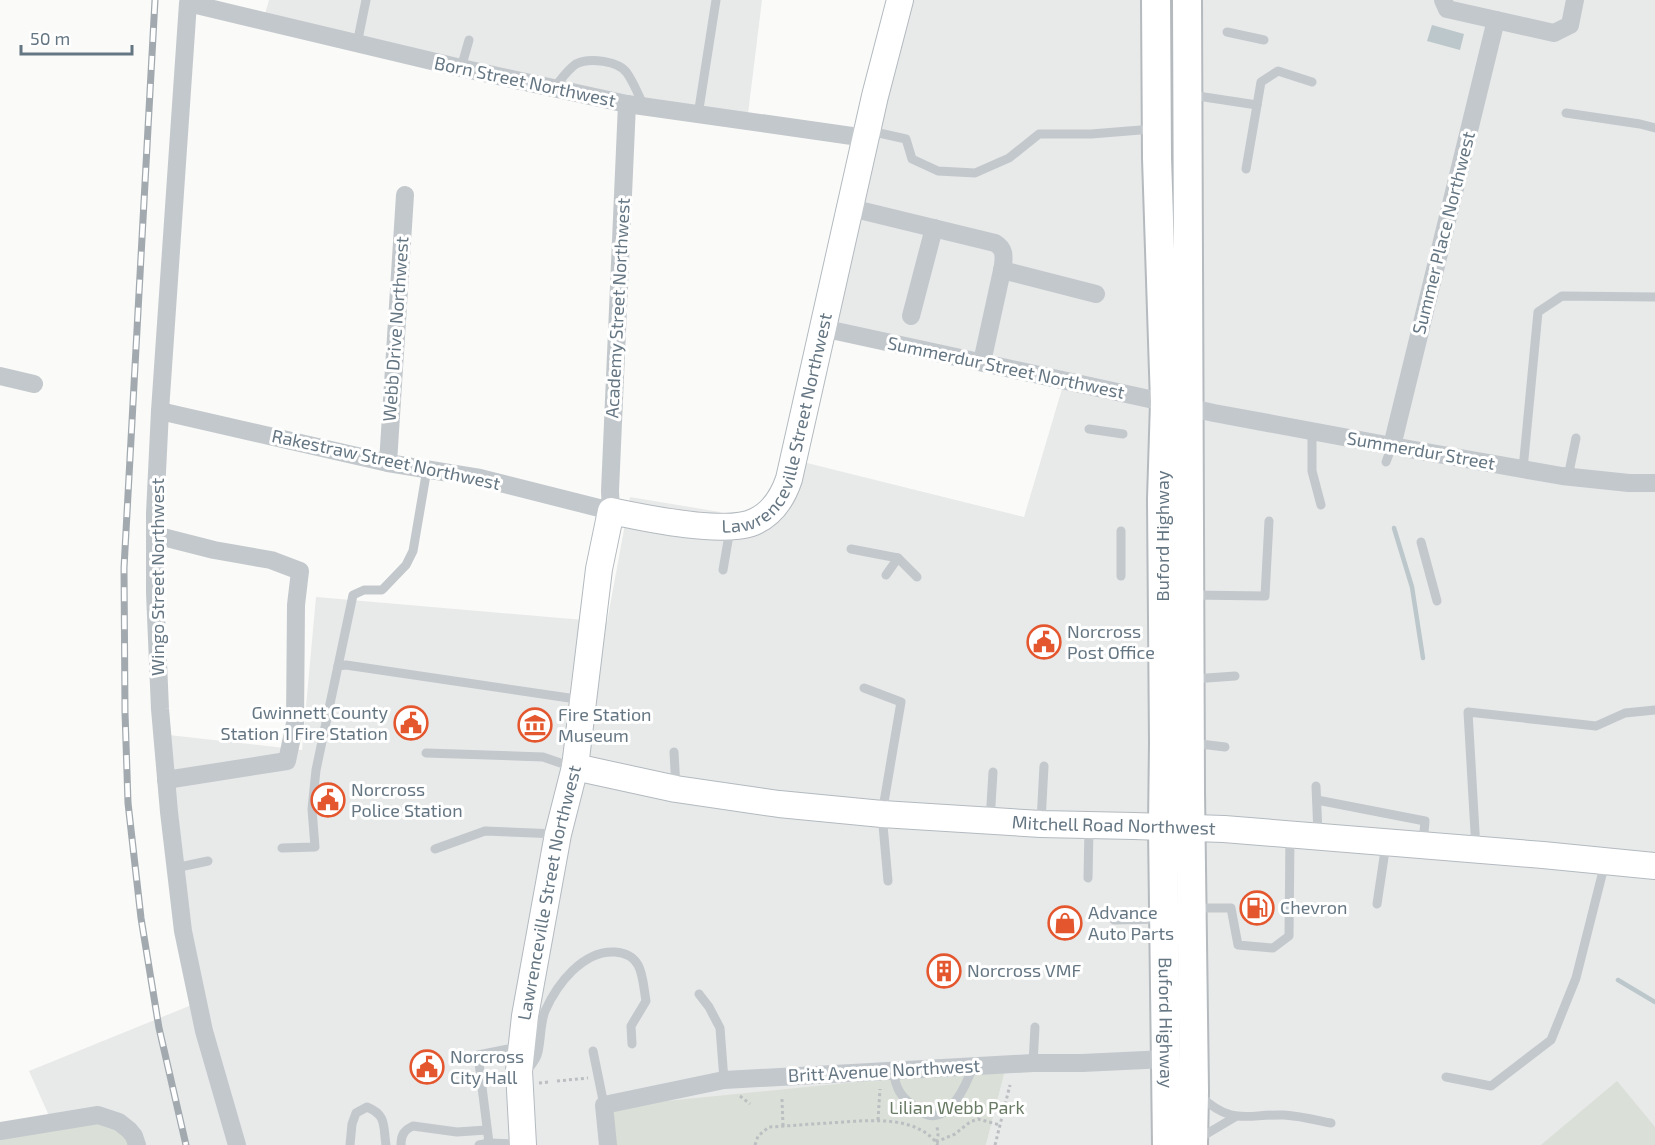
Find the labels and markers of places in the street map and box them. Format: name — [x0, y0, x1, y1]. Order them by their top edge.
place label: Norcross Post Office — [1067, 620, 1155, 663]
public building icon: Norcross Post Office — [1026, 624, 1062, 660]
place label: Gwinnett County Station 1 Fire Station — [221, 701, 388, 744]
place label: Fire Station Museum — [558, 703, 652, 746]
public building icon: Gwinnett County Station 1 Fire Station — [393, 705, 429, 741]
museum icon: Fire Station Museum — [517, 707, 553, 743]
place label: Norcross Police Station — [351, 778, 463, 821]
public building icon: Norcross Police Station — [310, 782, 346, 818]
fuel station icon: Chevron — [1239, 890, 1275, 926]
place label: Chevron — [1280, 896, 1348, 918]
place label: Advance Auto Parts — [1088, 901, 1174, 944]
shop icon: Advance Auto Parts — [1047, 905, 1083, 941]
building icon: Norcross VMF — [926, 953, 962, 989]
place label: Norcross VMF — [967, 959, 1082, 981]
place label: Norcross City Hall — [450, 1045, 524, 1088]
public building icon: Norcross City Hall — [409, 1049, 445, 1085]

